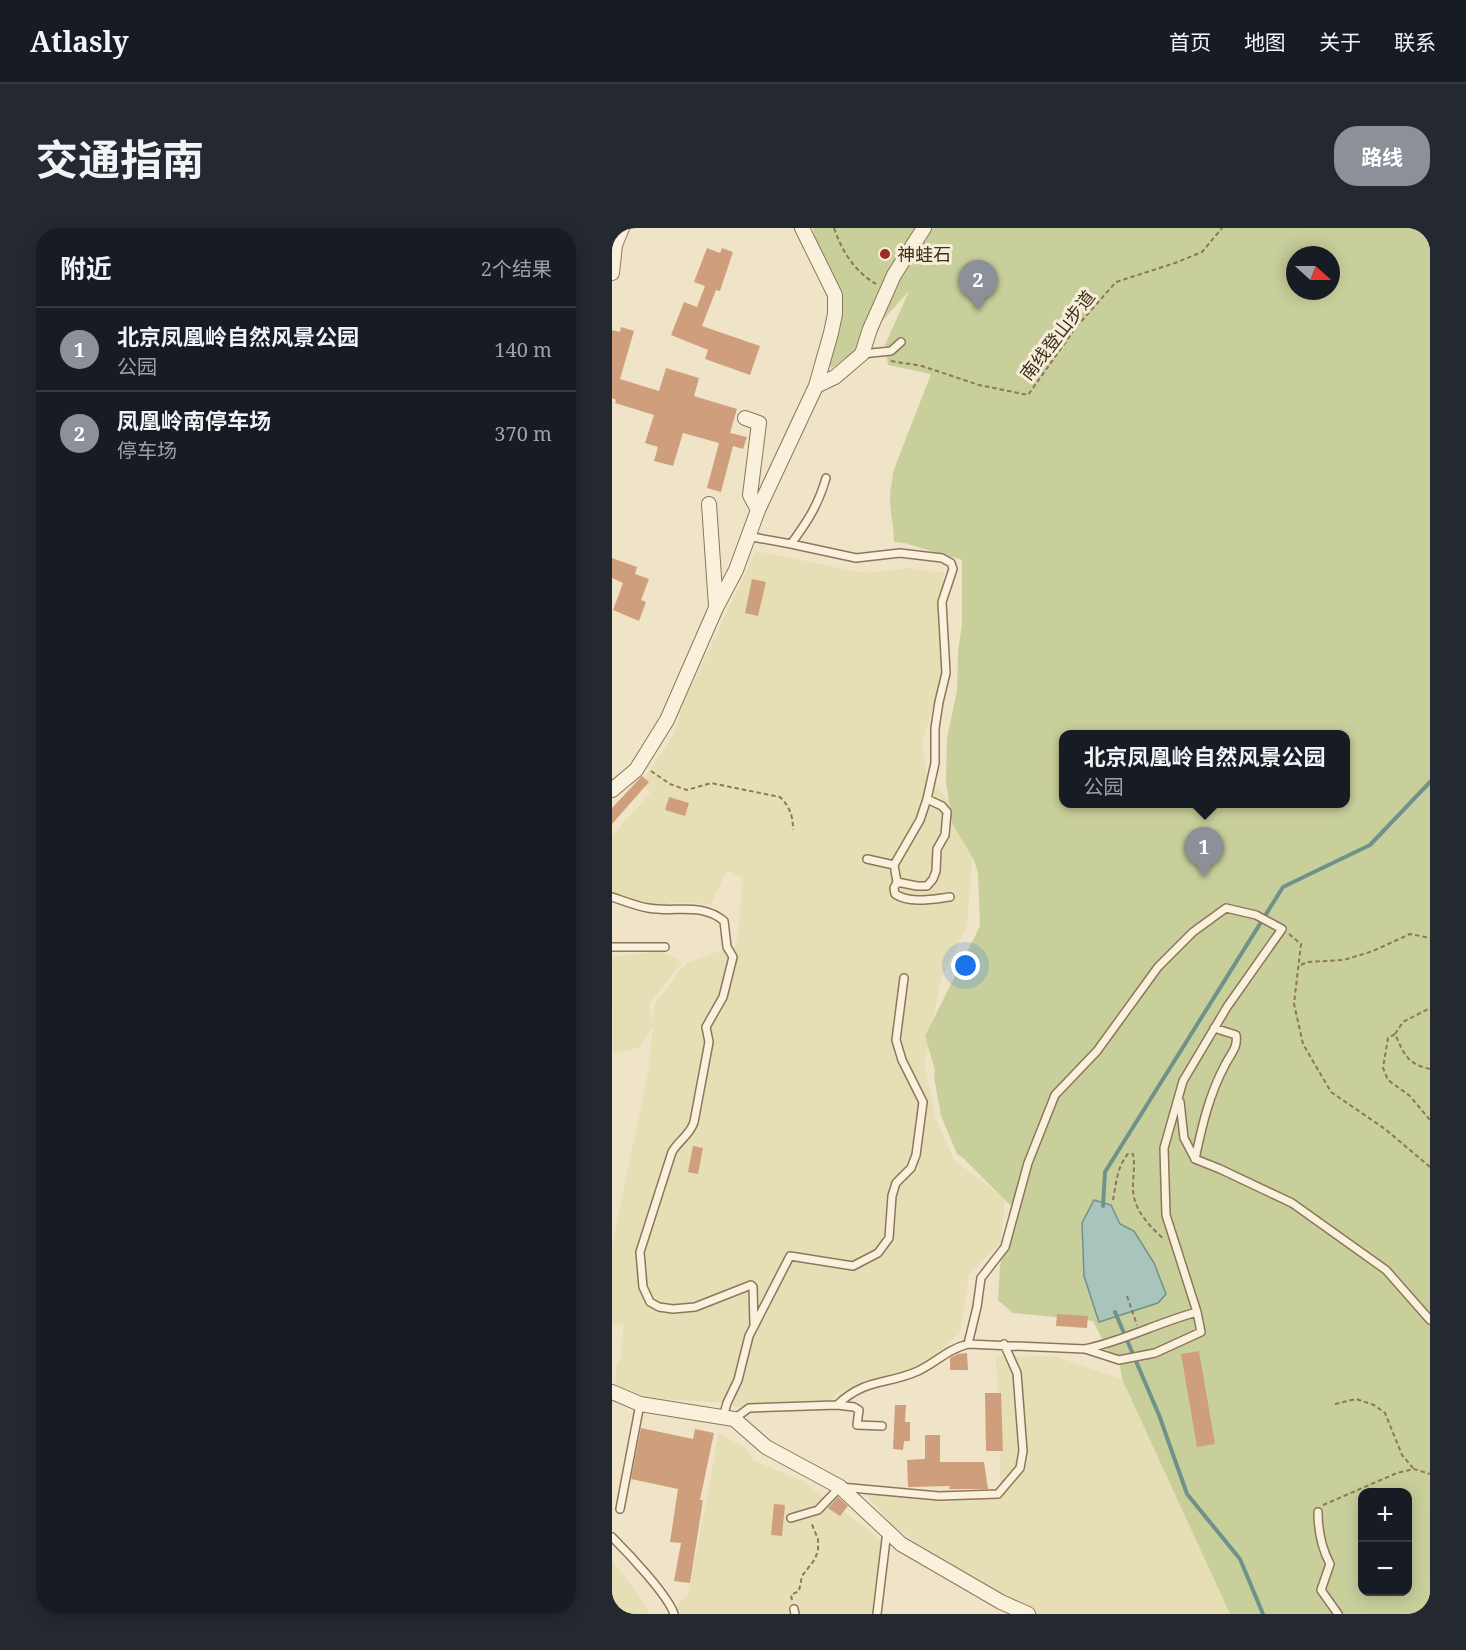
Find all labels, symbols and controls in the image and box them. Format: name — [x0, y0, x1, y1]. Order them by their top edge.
text: Atlasly — [30, 22, 129, 60]
text: 首页 — [1169, 28, 1211, 56]
text: 地图 — [1244, 28, 1286, 56]
text: 关于 — [1319, 28, 1361, 56]
text: 联系 — [1394, 28, 1436, 56]
button: 路线 — [1334, 126, 1430, 186]
text: 交通指南 — [36, 130, 204, 187]
place label: 神蛙石 — [897, 242, 951, 266]
north arrow — [1286, 246, 1340, 300]
marker: 神蛙石 — [878, 247, 892, 261]
text: 附近 — [60, 250, 112, 286]
text: 2个结果 — [481, 255, 552, 282]
pin: 2 — [958, 260, 998, 310]
street label: 南线登山步道 — [1014, 285, 1100, 385]
text: 北京凤凰岭自然风景公园 — [117, 321, 359, 351]
text: 1 — [74, 336, 85, 363]
text: 140 m — [494, 336, 552, 363]
text: 公园 — [117, 353, 157, 380]
text: 凤凰岭南停车场 — [117, 405, 271, 435]
text: 2 — [74, 420, 85, 447]
text: 370 m — [494, 420, 552, 447]
text: 停车场 — [117, 437, 177, 464]
popup — [1059, 730, 1350, 808]
text: 北京凤凰岭自然风景公园 — [1083, 741, 1326, 771]
text: 公园 — [1083, 773, 1123, 800]
pin: 1 — [1184, 828, 1224, 877]
your location — [951, 951, 980, 980]
map controls — [1358, 1488, 1412, 1596]
button: + — [1358, 1488, 1412, 1542]
button: − — [1358, 1542, 1412, 1596]

